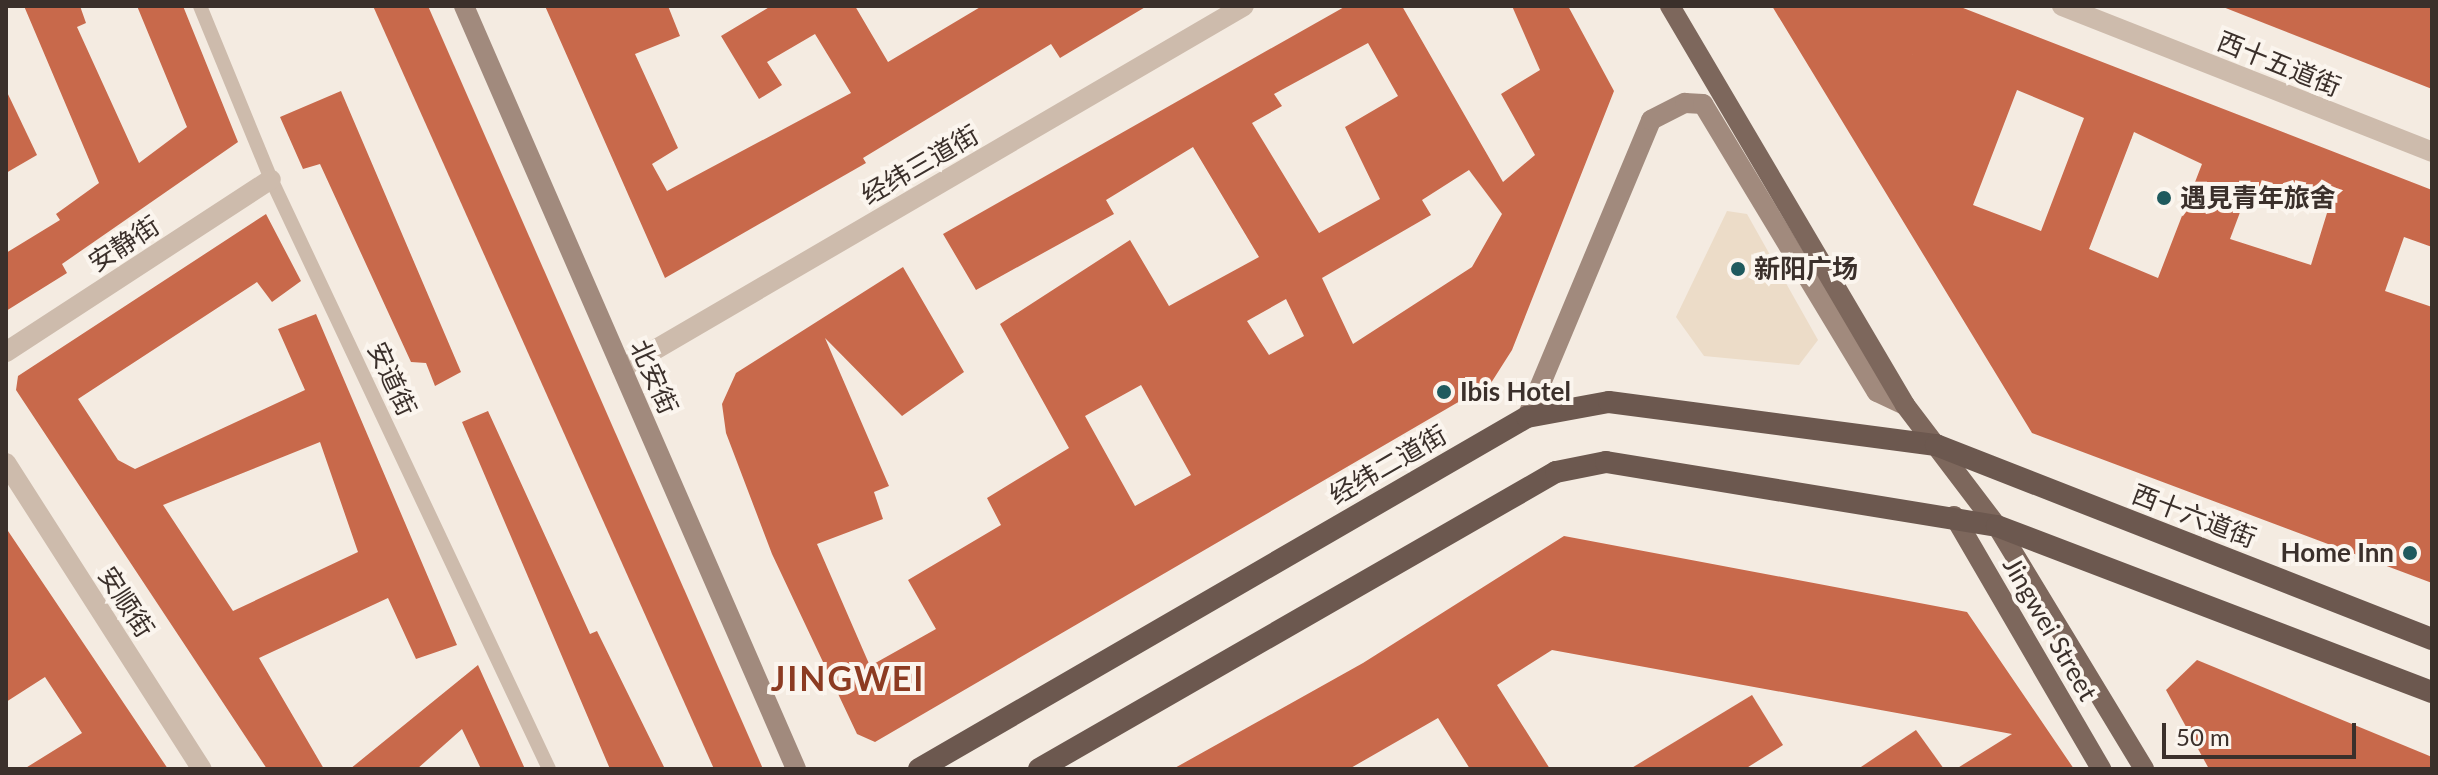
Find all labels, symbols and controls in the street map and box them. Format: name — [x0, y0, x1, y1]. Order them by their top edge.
street label: 西十五道街 — [2213, 25, 2345, 103]
street label: 经纬三道街 — [856, 119, 984, 211]
place label: 遇見青年旅舍 — [2180, 182, 2336, 214]
marker: 遇見青年旅舍 — [2155, 189, 2173, 207]
street label: 安静街 — [83, 210, 165, 278]
place label: 新阳广场 — [1754, 253, 1858, 285]
marker: 新阳广场 — [1729, 260, 1747, 278]
street label: 北安街 — [624, 335, 684, 419]
street label: 安道街 — [361, 337, 423, 421]
place label: Ibis Hotel — [1460, 376, 1571, 408]
marker: Ibis Hotel — [1435, 383, 1453, 401]
street label: 经纬二道街 — [1324, 419, 1452, 511]
street label: 西十六道街 — [2128, 478, 2260, 554]
place label: Home Inn — [2281, 537, 2394, 569]
marker: Home Inn — [2401, 544, 2419, 562]
street label: Jingwei Street — [1996, 552, 2104, 706]
street label: 安顺街 — [92, 561, 160, 643]
district label: JINGWEI — [771, 658, 925, 698]
scale bar — [2166, 707, 2360, 757]
text: 50 m — [2176, 722, 2230, 751]

